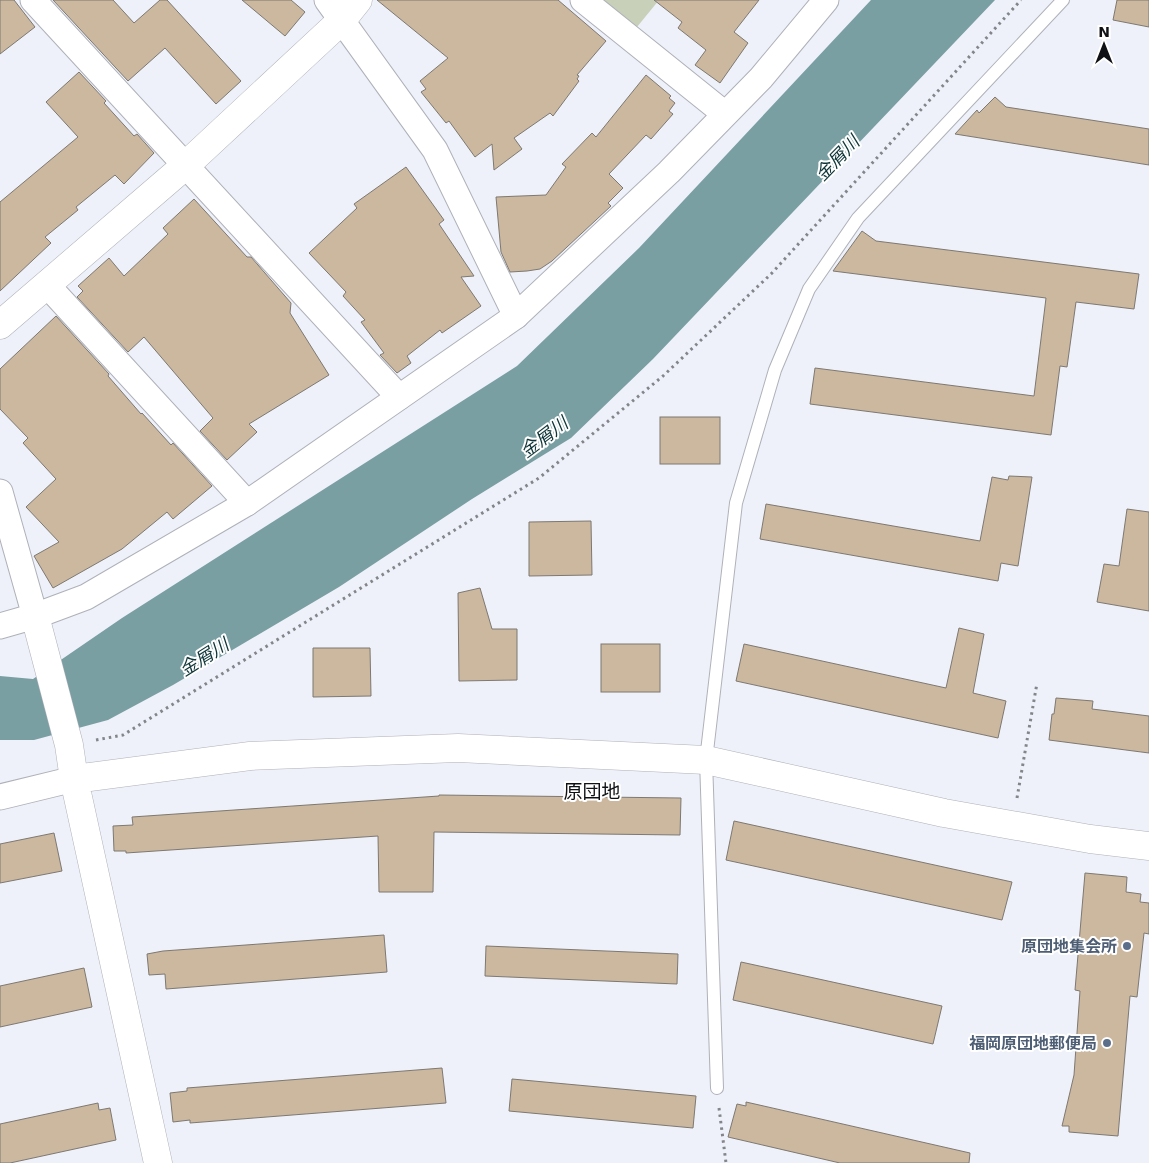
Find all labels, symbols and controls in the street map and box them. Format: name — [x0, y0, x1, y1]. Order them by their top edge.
north arrow — [1079, 20, 1129, 70]
text: N — [1098, 24, 1110, 40]
water label: 金屑川 — [811, 130, 865, 185]
water label: 金屑川 — [516, 411, 573, 462]
water label: 金屑川 — [176, 633, 234, 680]
district label: 原団地 — [563, 780, 621, 802]
place label: 原団地集会所 — [1021, 937, 1117, 956]
marker: 原団地集会所 — [1121, 940, 1133, 952]
place label: 福岡原団地郵便局 — [969, 1034, 1097, 1053]
marker: 福岡原団地郵便局 — [1101, 1037, 1113, 1049]

